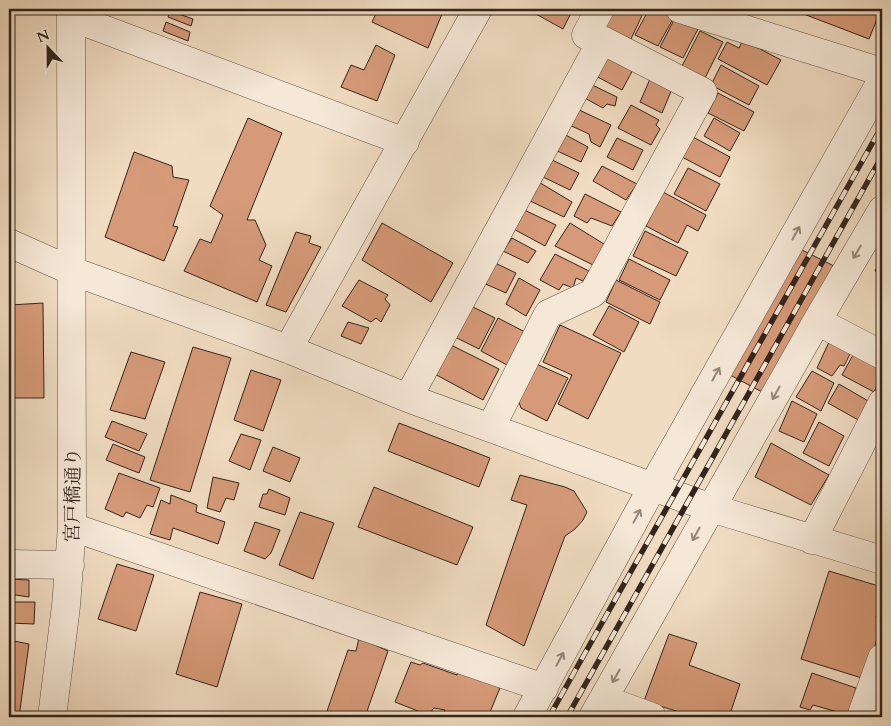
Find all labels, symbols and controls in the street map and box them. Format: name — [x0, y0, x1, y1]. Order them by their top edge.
north arrow — [22, 22, 72, 72]
text: N — [34, 25, 53, 47]
one-way arrow — [791, 226, 801, 241]
one-way arrow — [852, 245, 862, 259]
one-way arrow — [711, 368, 721, 382]
one-way arrow — [771, 385, 780, 400]
street label: 宮戸橋通り — [59, 447, 87, 543]
one-way arrow — [632, 510, 642, 524]
one-way arrow — [691, 527, 701, 542]
one-way arrow — [555, 653, 565, 667]
one-way arrow — [611, 668, 621, 683]

